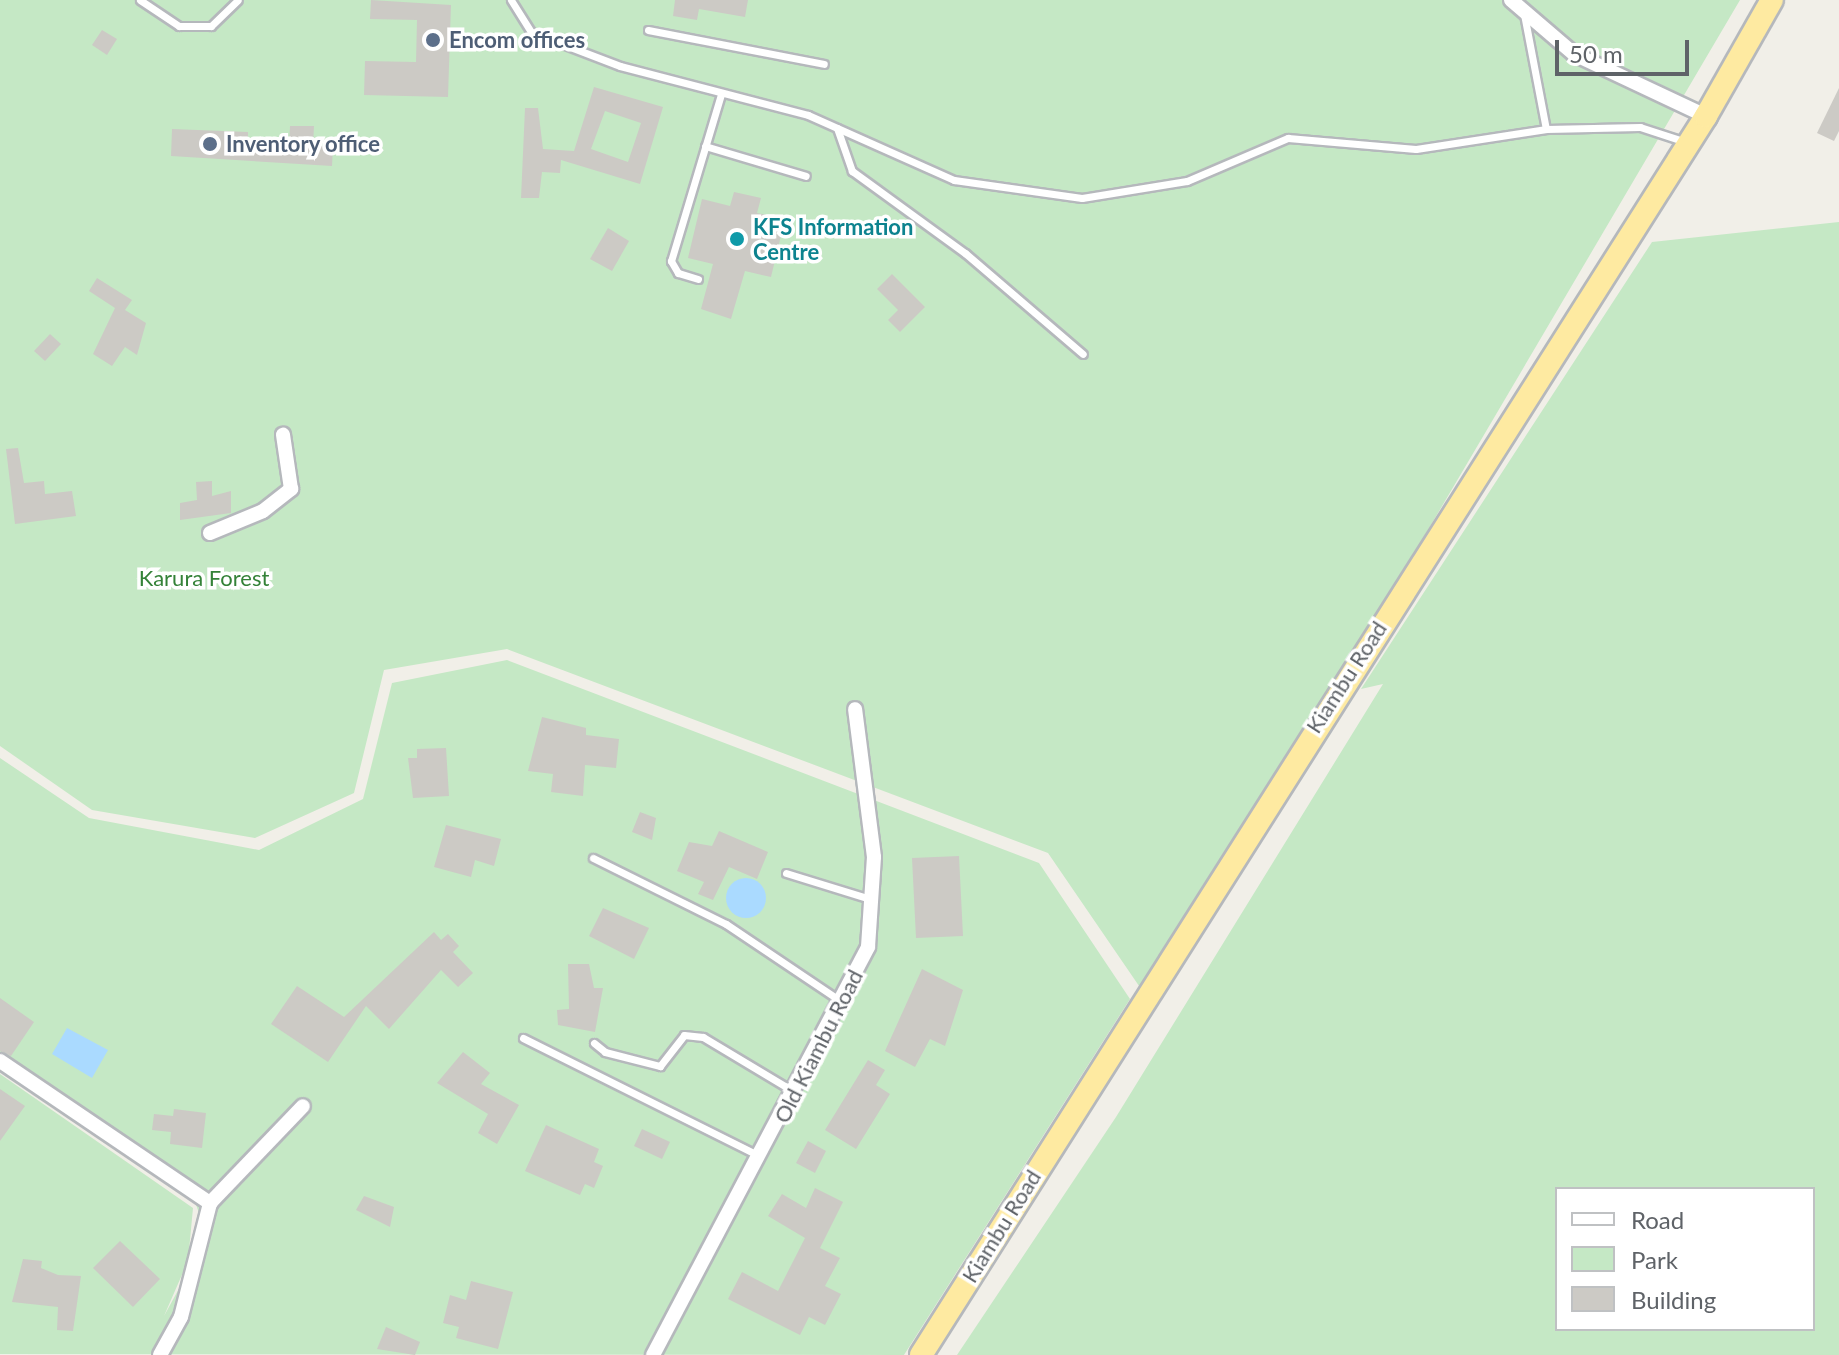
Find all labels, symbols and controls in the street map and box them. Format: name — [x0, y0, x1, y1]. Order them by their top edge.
scale bar — [1559, 24, 1693, 74]
place label: Encom offices — [449, 27, 585, 53]
marker: Encom offices — [424, 31, 442, 49]
text: 50 m — [1569, 39, 1623, 68]
place label: Inventory office — [226, 131, 381, 157]
marker: Inventory office — [201, 135, 219, 153]
place label: KFS Information Centre — [753, 213, 913, 264]
marker: KFS Information Centre — [728, 230, 746, 248]
park label: Karura Forest — [139, 565, 269, 591]
street label: Kiambu Road — [1300, 616, 1392, 738]
street label: Old Kiambu Road — [768, 965, 868, 1127]
street label: Kiambu Road — [956, 1165, 1046, 1287]
legend — [1555, 1187, 1815, 1331]
text: Road — [1631, 1205, 1684, 1234]
text: Park — [1631, 1245, 1678, 1274]
text: Building — [1631, 1285, 1716, 1314]

